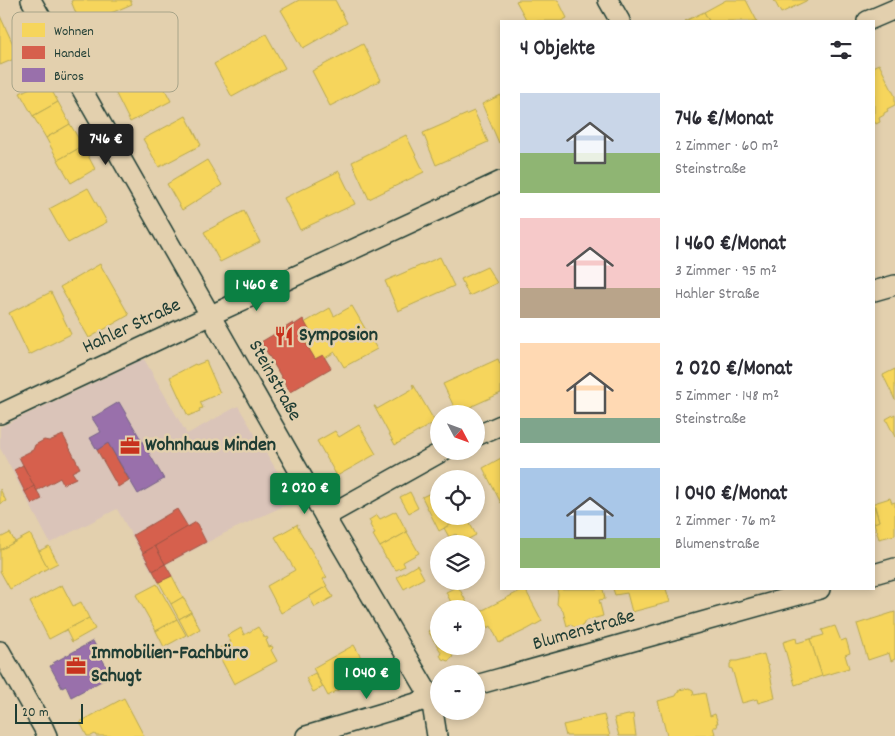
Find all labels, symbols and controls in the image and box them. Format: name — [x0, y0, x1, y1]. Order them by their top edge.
legend — [12, 12, 178, 92]
text: Wohnen — [54, 22, 94, 42]
text: 4 Objekte — [520, 35, 595, 65]
icon: filters — [827, 36, 855, 64]
text: Handel — [54, 44, 91, 64]
text: Büros — [54, 67, 84, 87]
text: 746 €/Monat — [675, 105, 774, 135]
icon: home — [560, 113, 620, 173]
pin: 746 € — [71, 124, 141, 166]
text: 746 € — [89, 128, 123, 151]
text: 2 Zimmer · 60 m² — [675, 135, 779, 158]
text: Steinstraße — [675, 158, 746, 181]
text: 1 460 €/Monat — [675, 230, 786, 260]
icon: home — [560, 238, 620, 298]
text: 3 Zimmer · 95 m² — [675, 260, 777, 283]
pin: 1 460 € — [211, 270, 303, 312]
text: 1 460 € — [236, 274, 278, 297]
text: Hahler Straße — [675, 283, 760, 306]
street label: Hahler Straße — [78, 292, 186, 362]
place label: Symposion — [299, 322, 378, 350]
restaurant icon: Symposion — [273, 325, 295, 347]
street label: Steinstraße — [240, 335, 308, 427]
text: 2 020 €/Monat — [675, 355, 793, 385]
icon: home — [560, 363, 620, 423]
text: 5 Zimmer · 148 m² — [675, 385, 779, 408]
north arrow — [430, 405, 485, 460]
map controls — [430, 405, 485, 720]
text: Steinstraße — [675, 408, 746, 431]
place label: Wohnhaus Minden — [145, 432, 276, 460]
office icon: Wohnhaus Minden — [119, 435, 141, 457]
button: locate — [430, 470, 485, 525]
pin: 2 020 € — [259, 472, 351, 515]
text: 2 020 € — [281, 477, 329, 500]
text: 1 040 €/Monat — [675, 480, 787, 510]
icon: home — [560, 488, 620, 548]
text: 2 Zimmer · 76 m² — [675, 510, 776, 533]
text: Blumenstraße — [675, 533, 759, 556]
button: layers — [430, 535, 485, 590]
button: + — [430, 600, 485, 655]
street label: Blumenstraße — [529, 603, 639, 659]
place label: Immobilien-Fachbüro Schugt — [91, 640, 248, 691]
office icon: Immobilien-Fachbüro Schugt — [65, 655, 87, 677]
pin: 1 040 € — [321, 658, 413, 700]
text: 1 040 € — [345, 662, 389, 685]
button: − — [430, 665, 485, 720]
scale bar — [15, 701, 82, 724]
text: 20 m — [22, 703, 49, 723]

